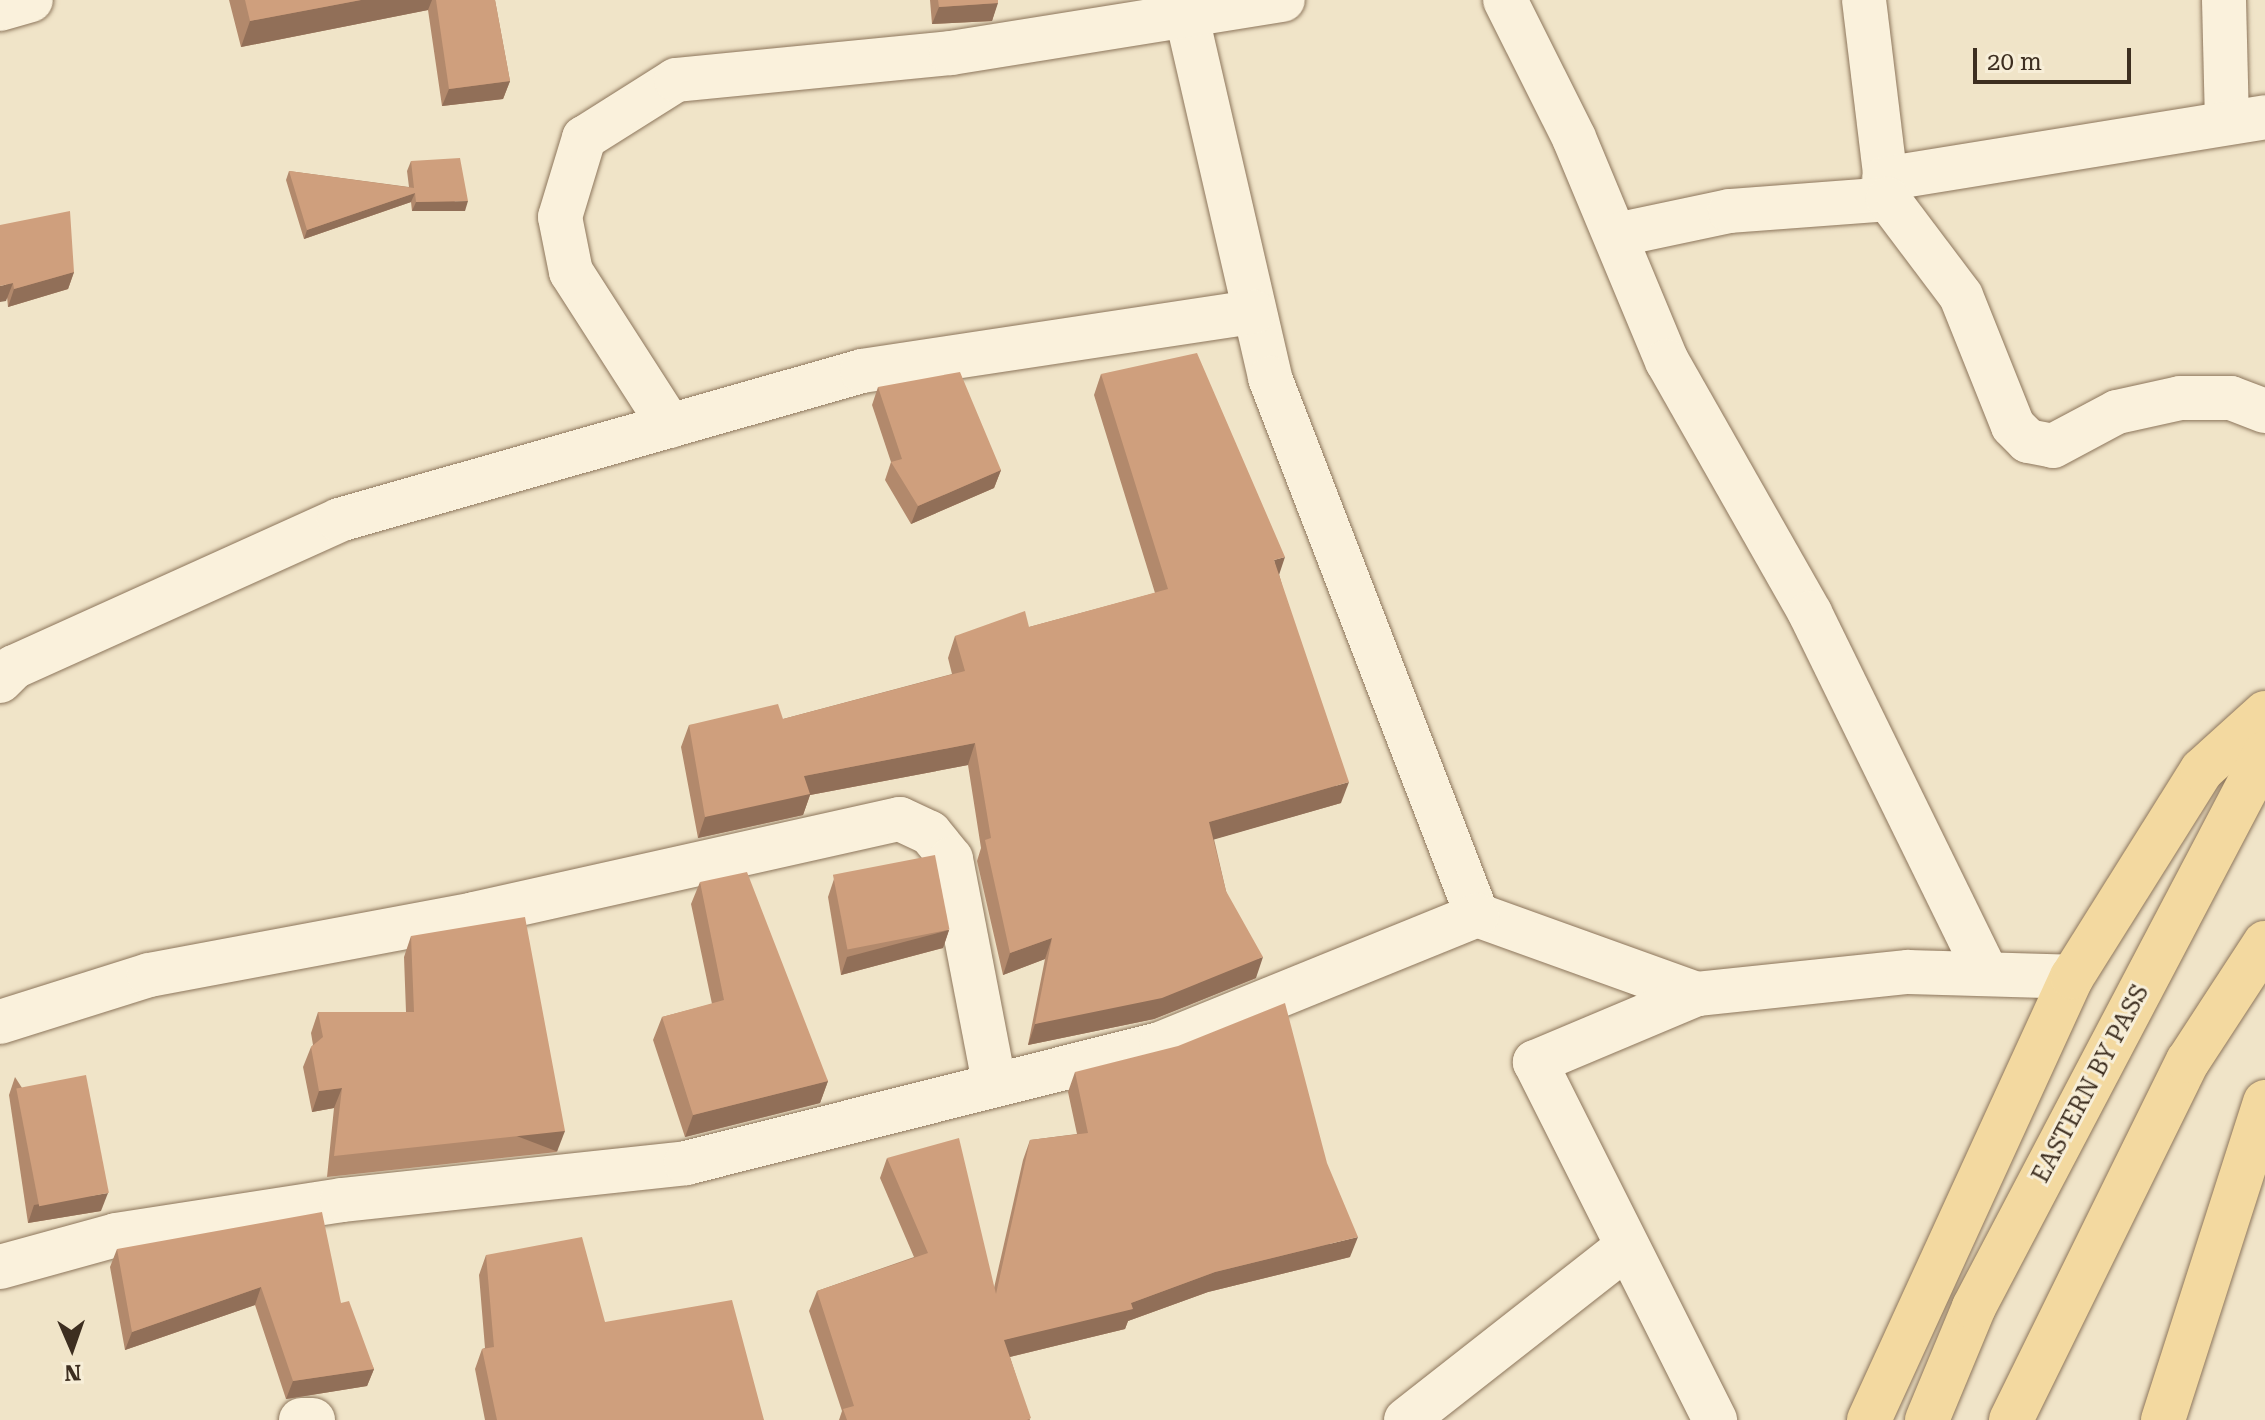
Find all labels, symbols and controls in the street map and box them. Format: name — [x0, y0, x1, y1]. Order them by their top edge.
scale bar — [1977, 32, 2135, 82]
text: 20 m — [1987, 48, 2042, 76]
street label: EASTERN BY PASS — [2027, 980, 2155, 1188]
north arrow — [32, 1308, 112, 1388]
text: N — [64, 1360, 82, 1385]

